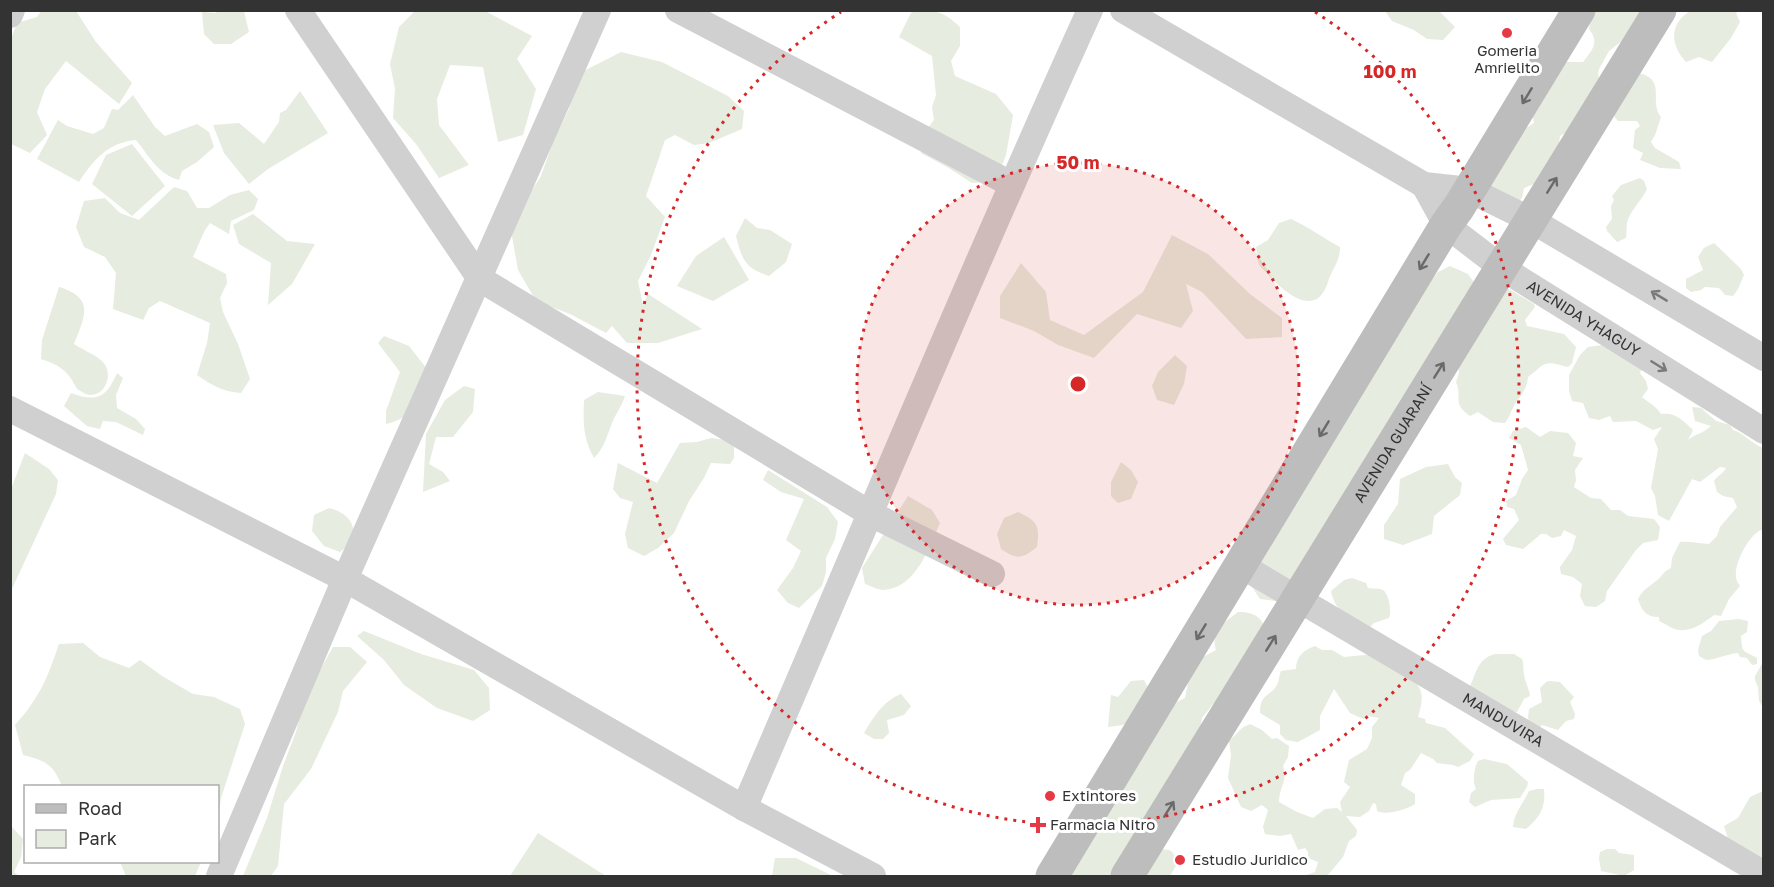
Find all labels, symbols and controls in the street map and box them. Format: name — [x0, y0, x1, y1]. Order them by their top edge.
marker: Gomeria Amrielito — [1500, 26, 1514, 40]
place label: Gomeria Amrielito — [1474, 41, 1540, 76]
text: 100 m — [1364, 60, 1416, 82]
one-way arrow — [1520, 87, 1532, 104]
text: 50 m — [1057, 151, 1099, 173]
one-way arrow — [1547, 177, 1559, 194]
one-way arrow — [1418, 253, 1430, 270]
street label: AVENIDA YHAGUY — [1524, 276, 1644, 360]
one-way arrow — [1651, 290, 1668, 302]
one-way arrow — [1650, 360, 1667, 372]
one-way arrow — [1433, 361, 1446, 378]
centre of rings — [1068, 374, 1088, 394]
street label: AVENIDA GUARANÍ — [1349, 379, 1436, 505]
one-way arrow — [1317, 420, 1329, 437]
one-way arrow — [1195, 623, 1207, 640]
one-way arrow — [1265, 635, 1277, 652]
street label: MANDUVIRA — [1460, 688, 1547, 750]
legend — [24, 785, 219, 863]
place label: Extintores — [1062, 786, 1136, 804]
marker: Extintores — [1043, 789, 1057, 803]
text: Road — [78, 797, 122, 819]
one-way arrow — [1163, 801, 1175, 818]
place label: Farmacia Nitro — [1050, 815, 1155, 833]
marker: Farmacia Nitro — [1031, 818, 1045, 832]
text: Park — [78, 827, 117, 849]
place label: Estudio Juridico — [1192, 850, 1308, 868]
marker: Estudio Juridico — [1173, 853, 1187, 867]

